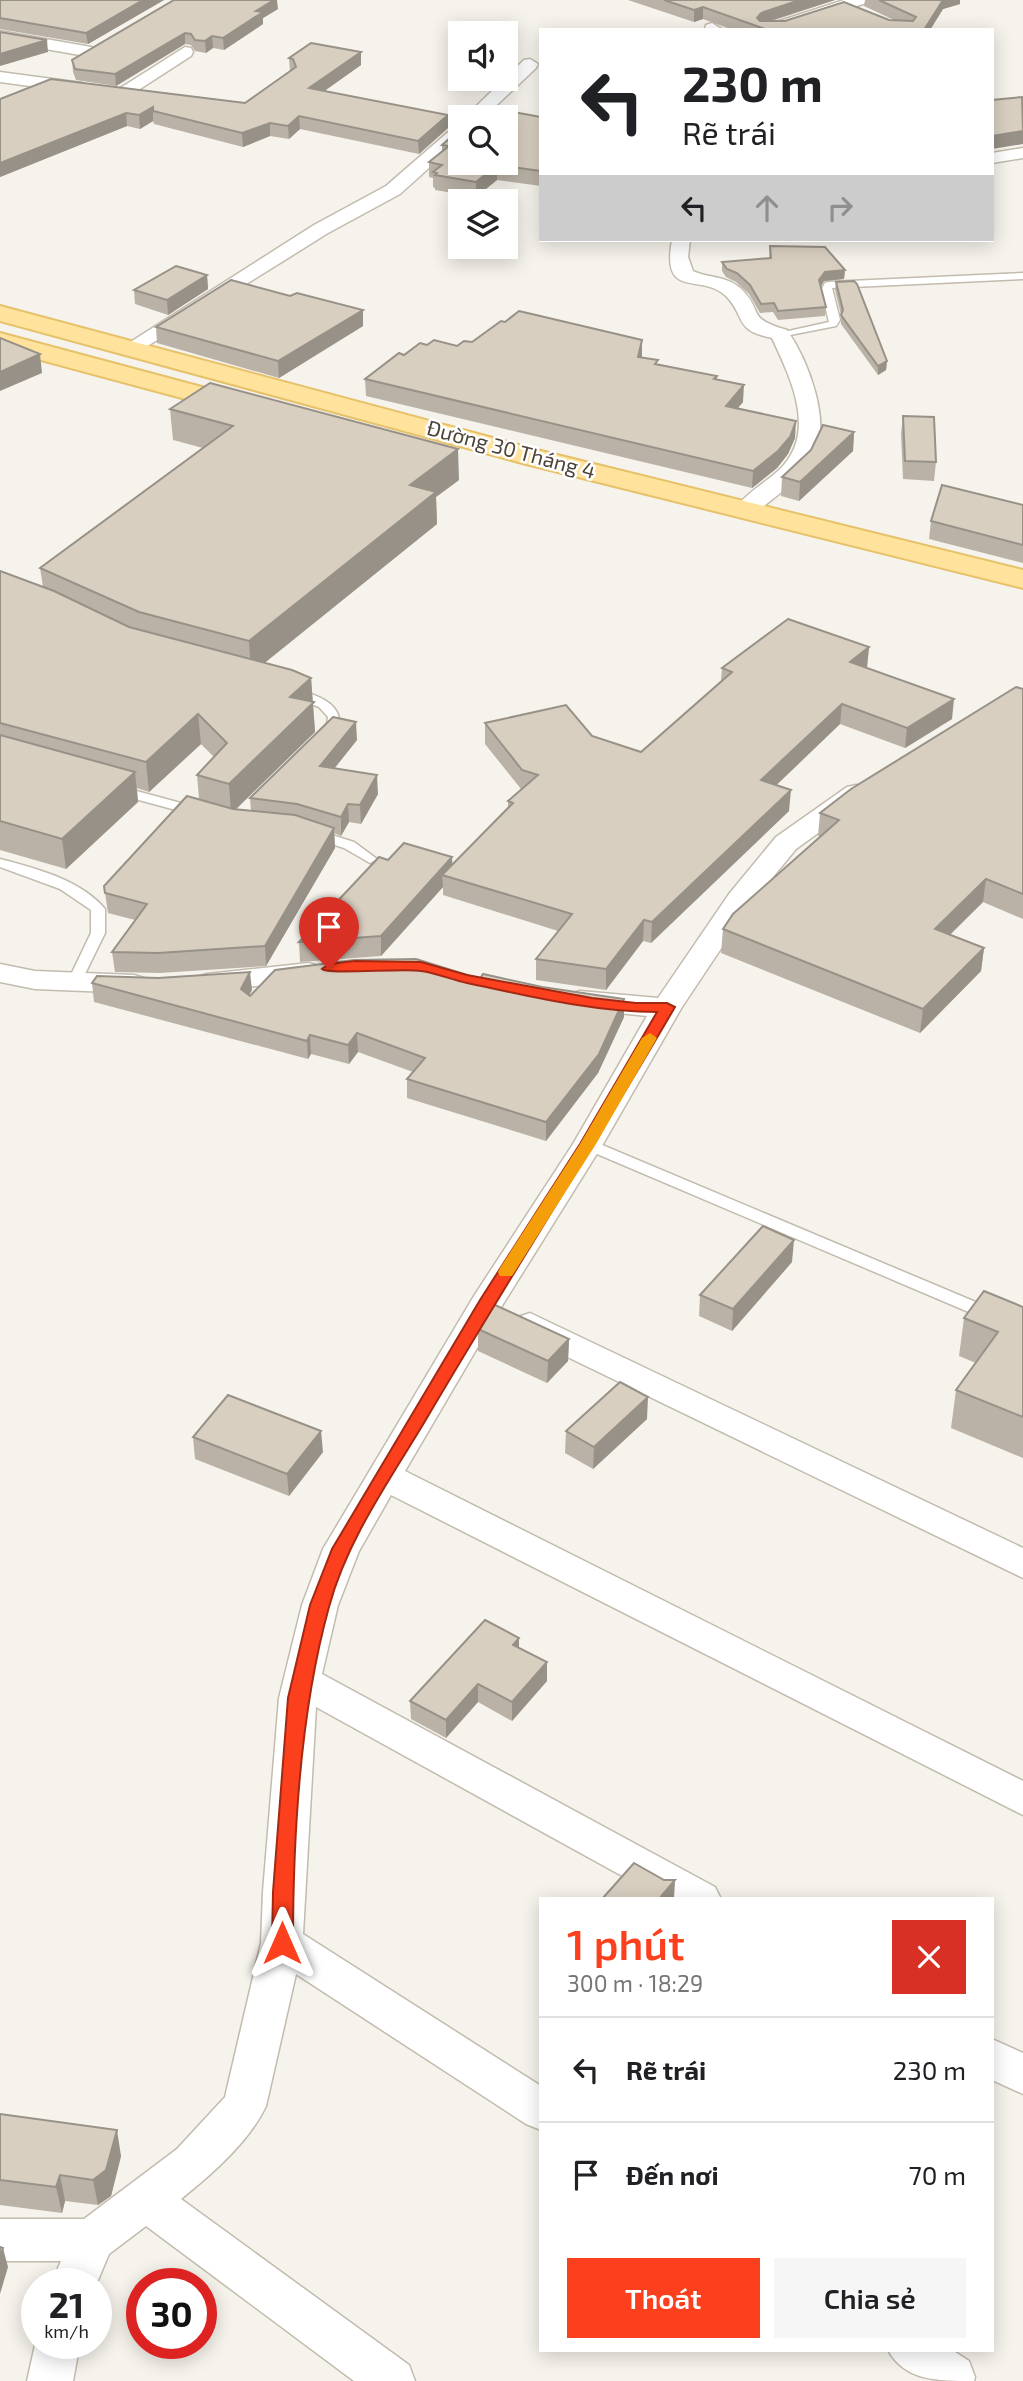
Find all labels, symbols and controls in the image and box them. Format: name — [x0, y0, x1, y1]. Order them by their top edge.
map controls — [448, 21, 518, 259]
button: sound — [448, 21, 518, 91]
text: 230 m — [682, 53, 823, 112]
icon: left — [567, 56, 658, 147]
button: search — [448, 105, 518, 175]
text: Rẽ trái — [682, 113, 776, 151]
button: layers — [448, 189, 518, 259]
icon: left — [675, 189, 713, 227]
icon: ahead — [748, 189, 786, 227]
icon: right — [821, 189, 859, 227]
street label: Đường 30 Tháng 4 — [424, 414, 598, 483]
pin — [299, 897, 359, 969]
icon: arrive — [310, 908, 348, 946]
position arrow — [245, 1906, 319, 1980]
text: 1 phút — [567, 1918, 685, 1968]
button: close — [892, 1920, 966, 1994]
text: 300 m · 18:29 — [567, 1969, 703, 1997]
icon: left — [567, 2051, 605, 2089]
text: Rẽ trái — [626, 2054, 706, 2085]
text: 230 m — [893, 2054, 966, 2085]
icon: arrive — [567, 2156, 605, 2194]
text: Đến nơi — [626, 2159, 719, 2190]
text: 70 m — [908, 2159, 966, 2190]
button: Thoát — [567, 2258, 760, 2338]
button: Chia sẻ — [774, 2258, 966, 2338]
speed limit sign: 30 — [126, 2268, 217, 2359]
text: 21 — [49, 2283, 84, 2325]
text: km/h — [44, 2320, 89, 2342]

